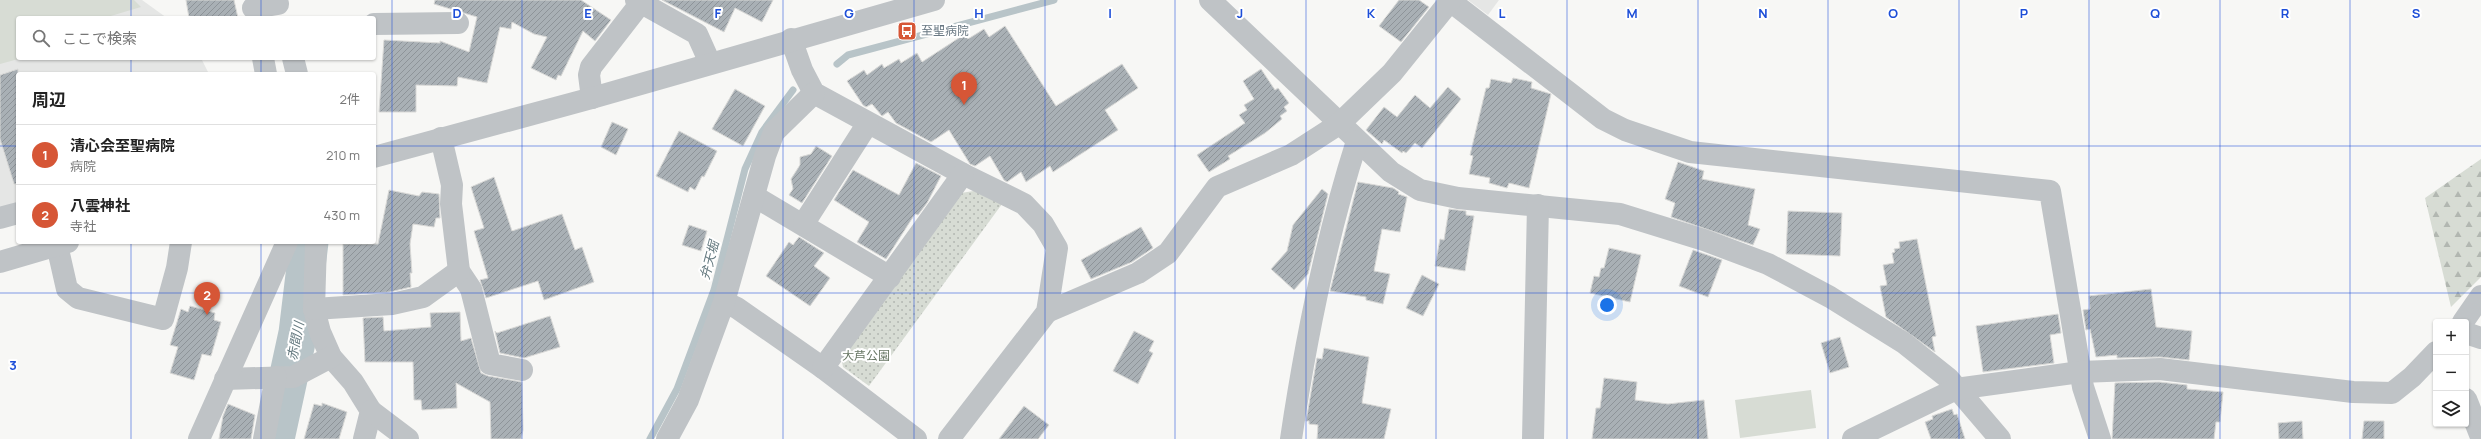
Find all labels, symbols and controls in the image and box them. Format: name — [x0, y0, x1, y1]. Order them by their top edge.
text: D — [452, 4, 462, 22]
text: E — [584, 4, 592, 22]
text: F — [715, 4, 722, 22]
text: G — [844, 4, 854, 22]
text: H — [974, 4, 984, 22]
text: I — [1108, 4, 1112, 22]
text: J — [1237, 4, 1243, 22]
text: K — [1367, 4, 1376, 22]
text: L — [1499, 4, 1506, 22]
text: M — [1626, 4, 1638, 22]
text: N — [1758, 4, 1768, 22]
text: O — [1888, 4, 1898, 22]
text: P — [2020, 4, 2028, 22]
text: Q — [2150, 4, 2160, 22]
text: R — [2281, 4, 2290, 22]
text: S — [2412, 4, 2421, 22]
search box — [16, 16, 376, 60]
bus stop icon: 至聖病院 — [896, 20, 918, 42]
place label: 至聖病院 — [921, 22, 969, 39]
icon: search — [30, 27, 52, 49]
text: ここで検索 — [62, 28, 137, 49]
pin: 1 — [951, 72, 977, 105]
text: 周辺 — [32, 88, 66, 111]
text: 2件 — [340, 90, 360, 108]
text: 清心会至聖病院 — [70, 135, 175, 156]
text: 1 — [42, 146, 48, 164]
text: 210 m — [326, 146, 360, 164]
text: 病院 — [70, 157, 96, 175]
text: 八雲神社 — [70, 195, 130, 216]
text: 2 — [41, 206, 49, 224]
text: 430 m — [324, 206, 360, 224]
text: 寺社 — [70, 217, 96, 235]
water label: 弁天堀 — [695, 237, 723, 281]
pin: 2 — [194, 282, 220, 315]
your location — [1597, 295, 1617, 315]
water label: 赤間川 — [282, 318, 308, 362]
map controls — [2433, 319, 2469, 427]
button: + — [2433, 319, 2469, 355]
park label: 大芦公園 — [842, 347, 890, 364]
button: − — [2433, 355, 2469, 391]
text: 3 — [9, 356, 17, 374]
button: layers — [2433, 391, 2469, 427]

